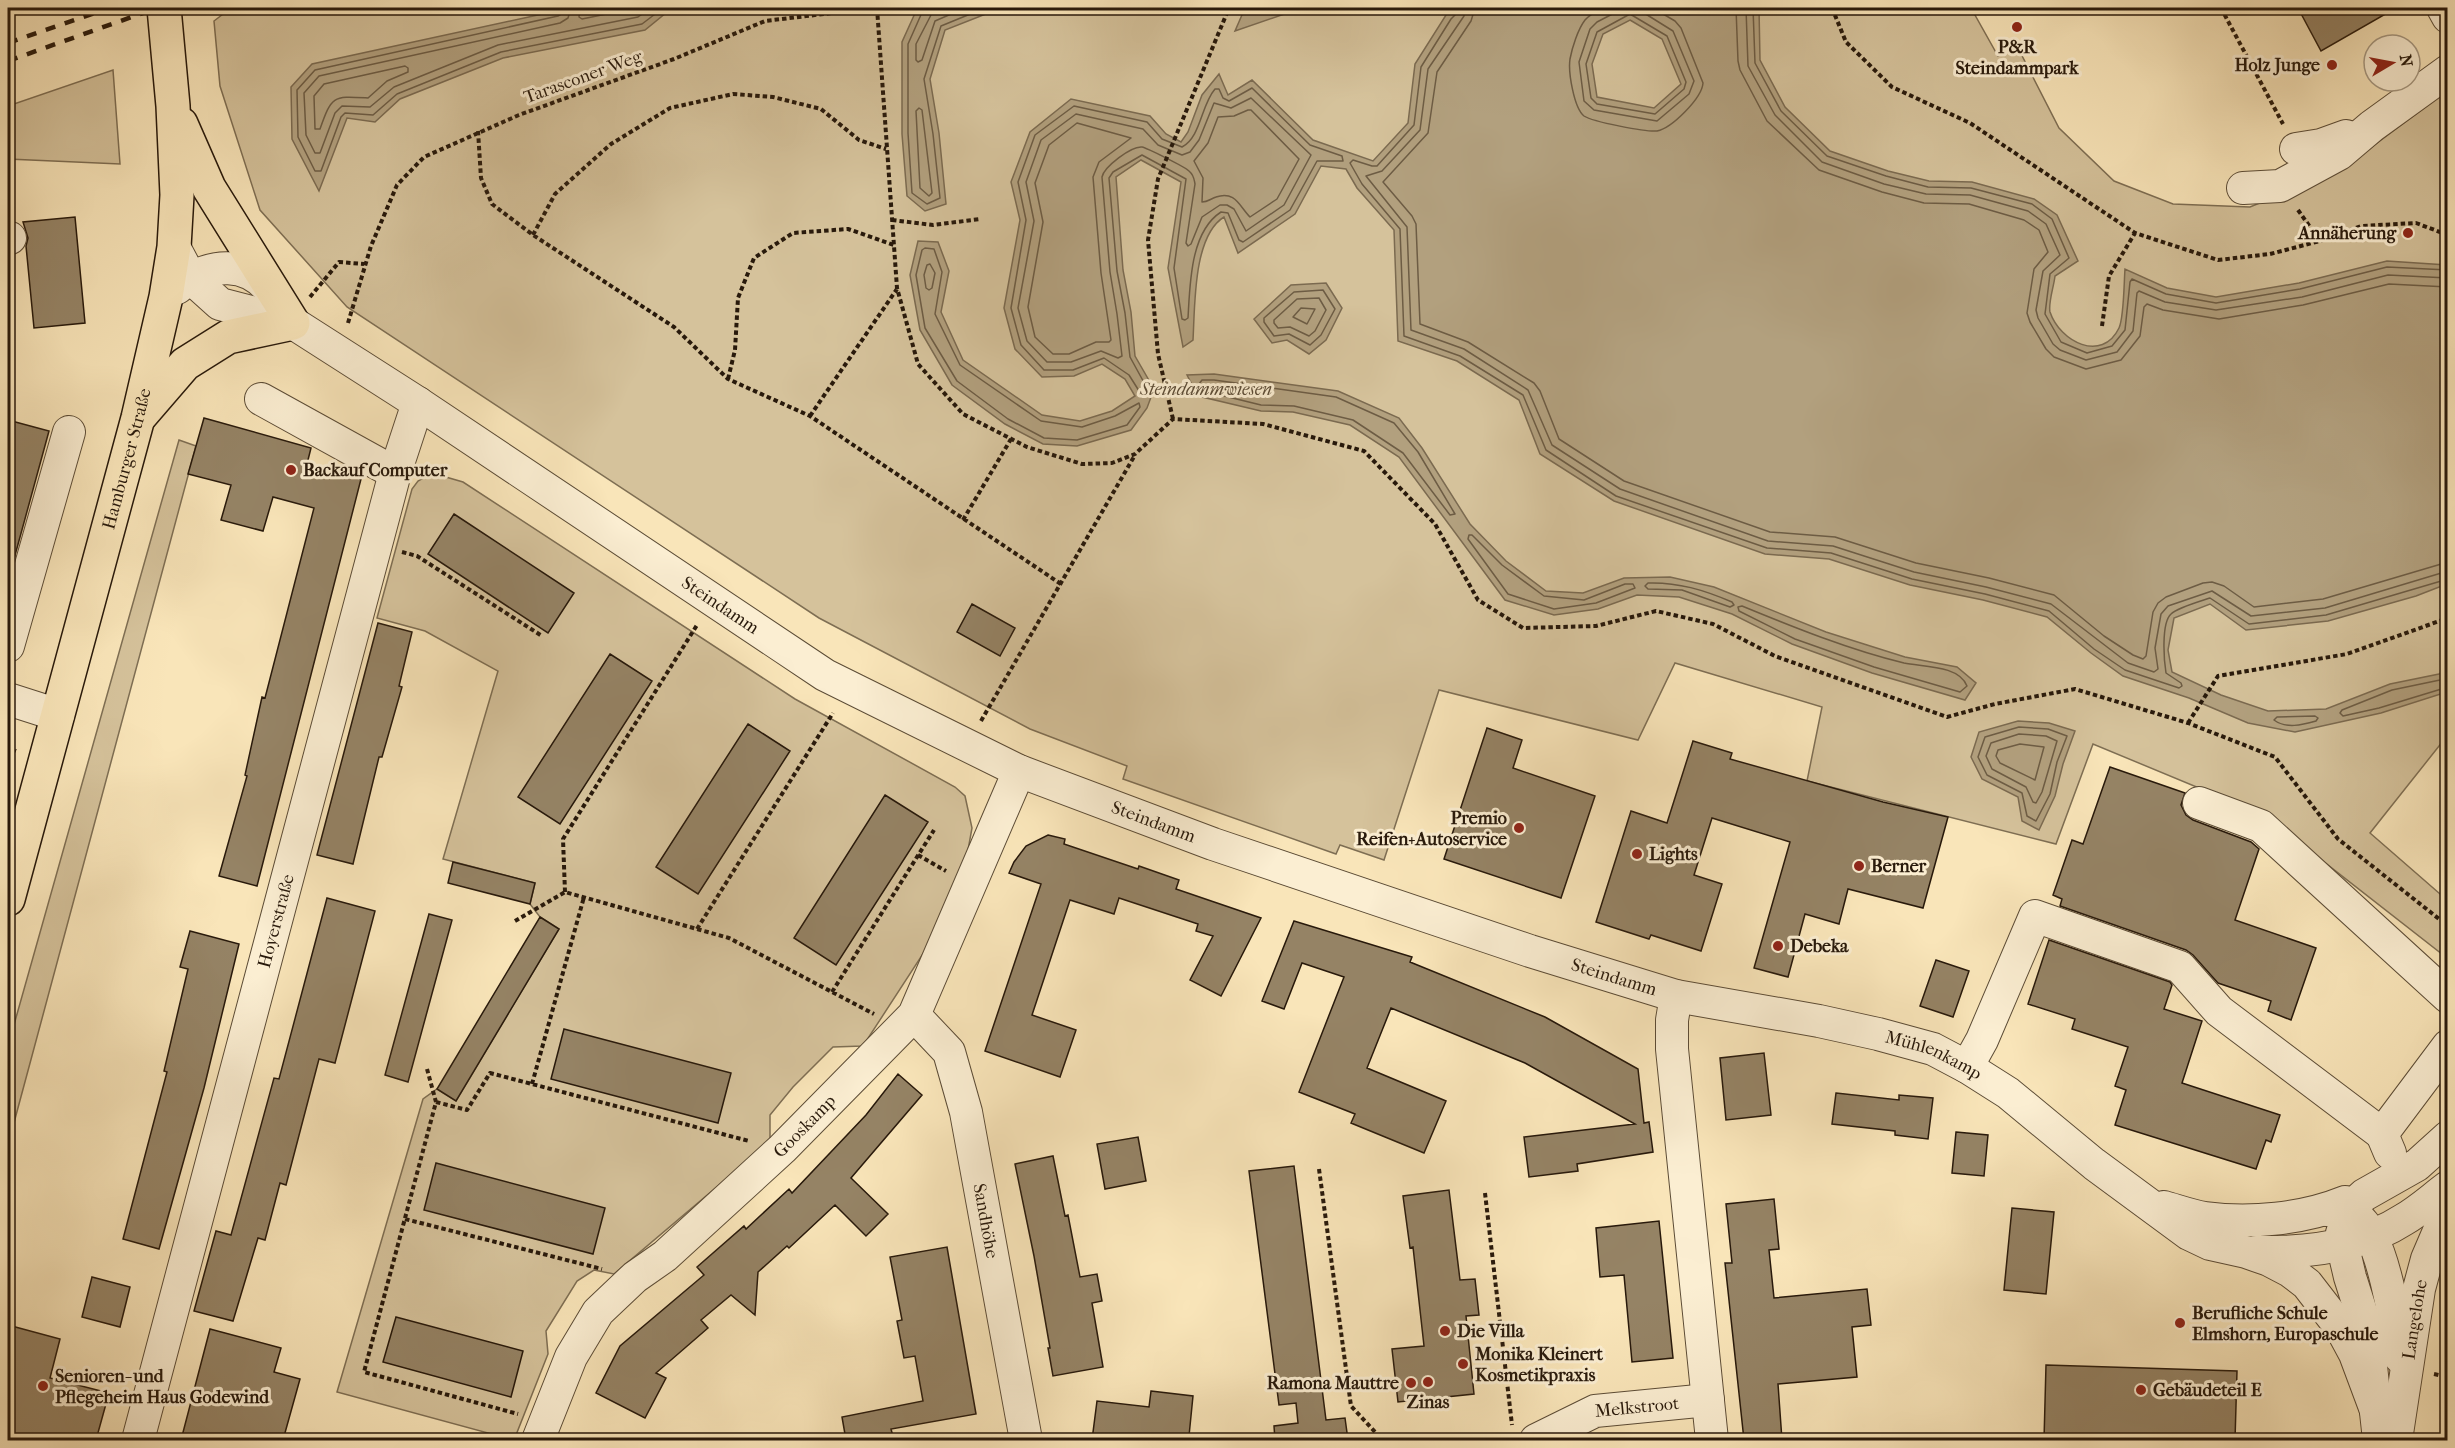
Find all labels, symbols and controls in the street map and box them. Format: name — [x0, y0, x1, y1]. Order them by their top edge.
marker: P&R Steindammpark — [2010, 20, 2024, 34]
north arrow — [2362, 33, 2422, 93]
place label: P&R Steindammpark — [1955, 37, 2079, 79]
street label: Tarasconer Weg — [521, 46, 645, 108]
text: N — [2396, 53, 2417, 69]
place label: Holz Junge — [2235, 55, 2320, 76]
marker: Holz Junge — [2325, 58, 2339, 72]
place label: Annäherung — [2297, 223, 2397, 244]
marker: Annäherung — [2401, 226, 2415, 240]
park label: Steindammwiesen — [1139, 379, 1272, 400]
street label: Hamburger Straße — [98, 386, 155, 532]
place label: Backauf Computer — [303, 460, 448, 481]
marker: Backauf Computer — [284, 463, 298, 477]
street label: Steindamm — [678, 572, 763, 638]
street label: Steindamm — [1109, 796, 1199, 847]
place label: Premio Reifen+Autoservice — [1356, 808, 1507, 850]
marker: Premio Reifen+Autoservice — [1512, 821, 1526, 835]
place label: Lights — [1649, 844, 1698, 865]
marker: Lights — [1630, 847, 1644, 861]
place label: Berner — [1871, 856, 1927, 877]
marker: Berner — [1852, 859, 1866, 873]
street label: Hoyerstraße — [253, 872, 298, 970]
place label: Debeka — [1790, 936, 1849, 957]
marker: Debeka — [1771, 939, 1785, 953]
street label: Steindamm — [1569, 954, 1659, 1000]
street label: Mühlenkamp — [1883, 1026, 1986, 1084]
street label: Gooskamp — [769, 1090, 840, 1162]
street label: Sandhöhe — [969, 1182, 1003, 1260]
street label: Langelohe — [2398, 1277, 2432, 1361]
place label: Berufliche Schule Elmshorn, Europaschule — [2192, 1303, 2379, 1345]
marker: Berufliche Schule Elmshorn, Europaschule — [2173, 1316, 2187, 1330]
place label: Die Villa — [1457, 1321, 1525, 1342]
marker: Die Villa — [1438, 1324, 1452, 1338]
place label: Monika Kleinert Kosmetikpraxis — [1474, 1344, 1604, 1386]
marker: Monika Kleinert Kosmetikpraxis — [1456, 1357, 1470, 1371]
place label: Senioren- und Pflegeheim Haus Godewind — [55, 1366, 270, 1408]
place label: Ramona Mauttre — [1267, 1373, 1399, 1394]
marker: Zinas — [1421, 1375, 1435, 1389]
marker: Ramona Mauttre — [1404, 1376, 1418, 1390]
marker: Senioren- und Pflegeheim Haus Godewind — [36, 1379, 50, 1393]
place label: Gebäudeteil E — [2153, 1380, 2262, 1401]
marker: Gebäudeteil E — [2134, 1383, 2148, 1397]
place label: Zinas — [1407, 1392, 1450, 1413]
street label: Melkstroot — [1594, 1392, 1681, 1421]

